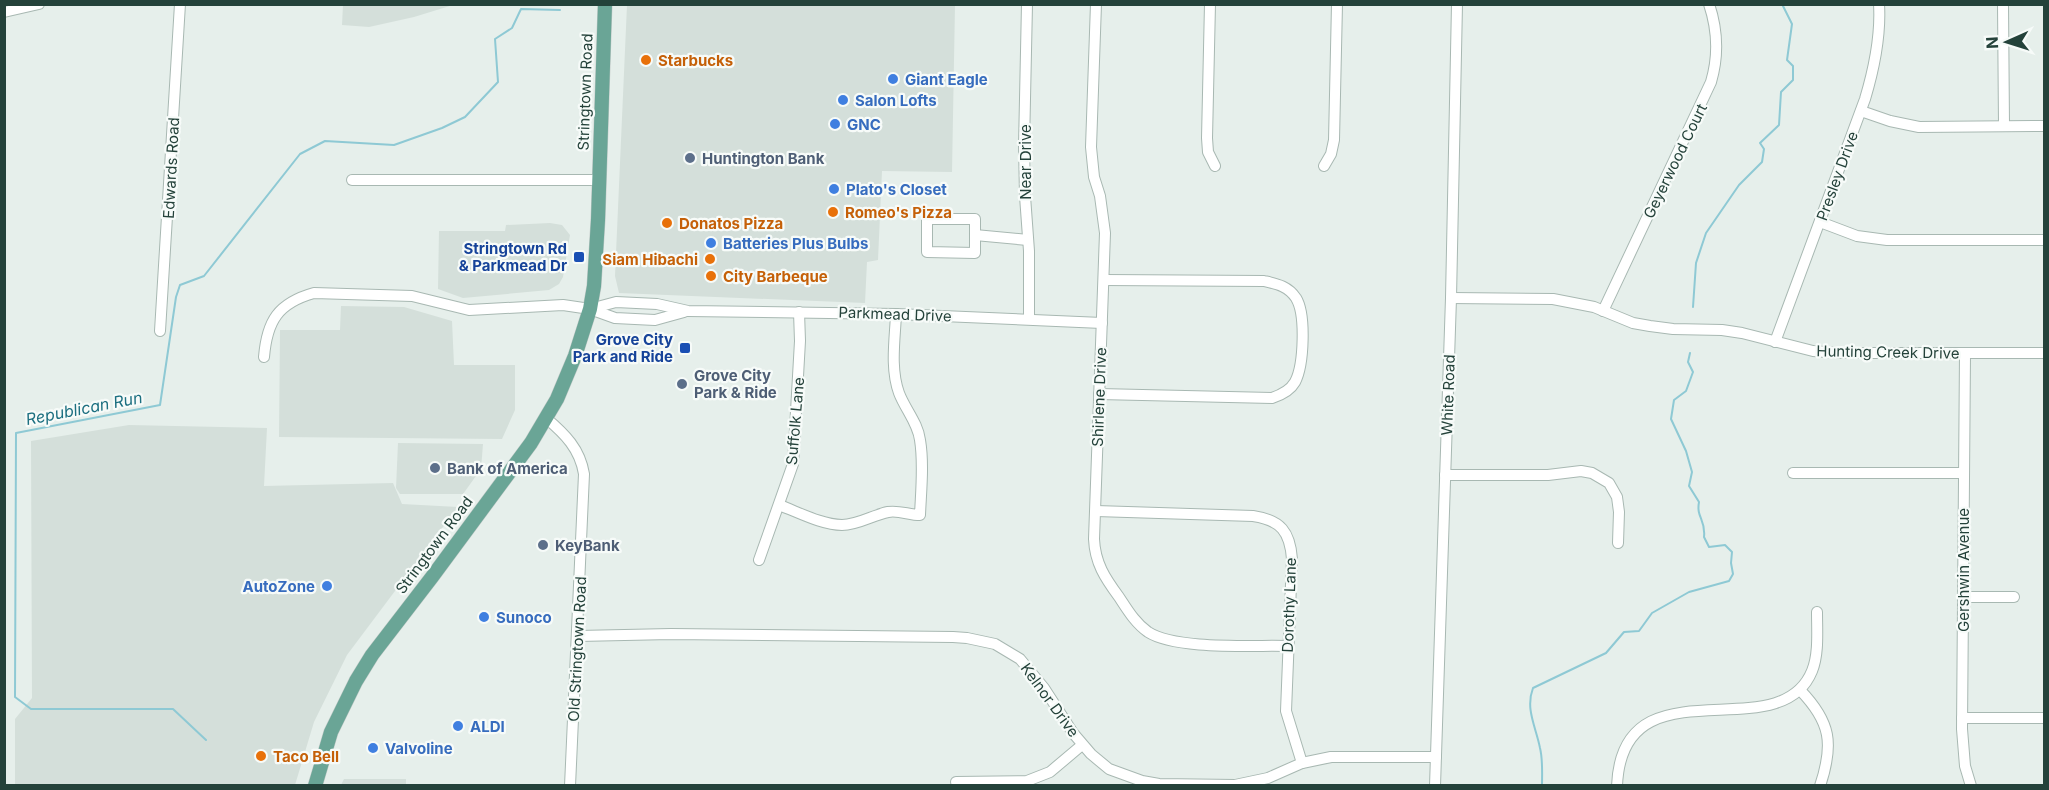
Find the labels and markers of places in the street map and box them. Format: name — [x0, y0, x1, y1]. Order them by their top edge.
place label: Starbucks — [658, 51, 733, 70]
marker: Starbucks — [639, 53, 653, 67]
place label: Giant Eagle — [905, 70, 988, 89]
marker: Giant Eagle — [886, 72, 900, 86]
place label: Salon Lofts — [855, 91, 937, 110]
marker: Salon Lofts — [836, 93, 850, 107]
place label: GNC — [847, 115, 881, 134]
marker: GNC — [828, 117, 842, 131]
place label: Huntington Bank — [702, 149, 825, 168]
marker: Huntington Bank — [683, 151, 697, 165]
place label: Plato's Closet — [846, 180, 947, 199]
marker: Plato's Closet — [827, 182, 841, 196]
place label: Romeo's Pizza — [845, 203, 952, 222]
marker: Romeo's Pizza — [826, 205, 840, 219]
place label: Donatos Pizza — [679, 214, 783, 233]
marker: Donatos Pizza — [660, 216, 674, 230]
place label: Batteries Plus Bulbs — [723, 234, 868, 253]
marker: Batteries Plus Bulbs — [704, 236, 718, 250]
place label: Stringtown Rd & Parkmead Dr — [459, 239, 567, 275]
marker: Stringtown Rd & Parkmead Dr — [572, 250, 586, 264]
place label: Siam Hibachi — [602, 250, 698, 269]
marker: Siam Hibachi — [703, 252, 717, 266]
place label: City Barbeque — [723, 267, 828, 286]
marker: City Barbeque — [704, 269, 718, 283]
place label: Grove City Park and Ride — [573, 330, 673, 366]
marker: Grove City Park and Ride — [678, 341, 692, 355]
place label: Grove City Park & Ride — [694, 366, 777, 402]
marker: Grove City Park & Ride — [675, 377, 689, 391]
place label: Bank of America — [447, 459, 568, 478]
marker: Bank of America — [428, 461, 442, 475]
place label: KeyBank — [555, 536, 620, 555]
marker: KeyBank — [536, 538, 550, 552]
place label: AutoZone — [242, 577, 315, 596]
marker: AutoZone — [320, 579, 334, 593]
place label: Sunoco — [496, 608, 552, 627]
marker: Sunoco — [477, 610, 491, 624]
place label: ALDI — [470, 717, 505, 736]
marker: ALDI — [451, 719, 465, 733]
place label: Valvoline — [385, 739, 453, 758]
marker: Valvoline — [366, 741, 380, 755]
place label: Taco Bell — [273, 747, 339, 766]
marker: Taco Bell — [254, 749, 268, 763]

